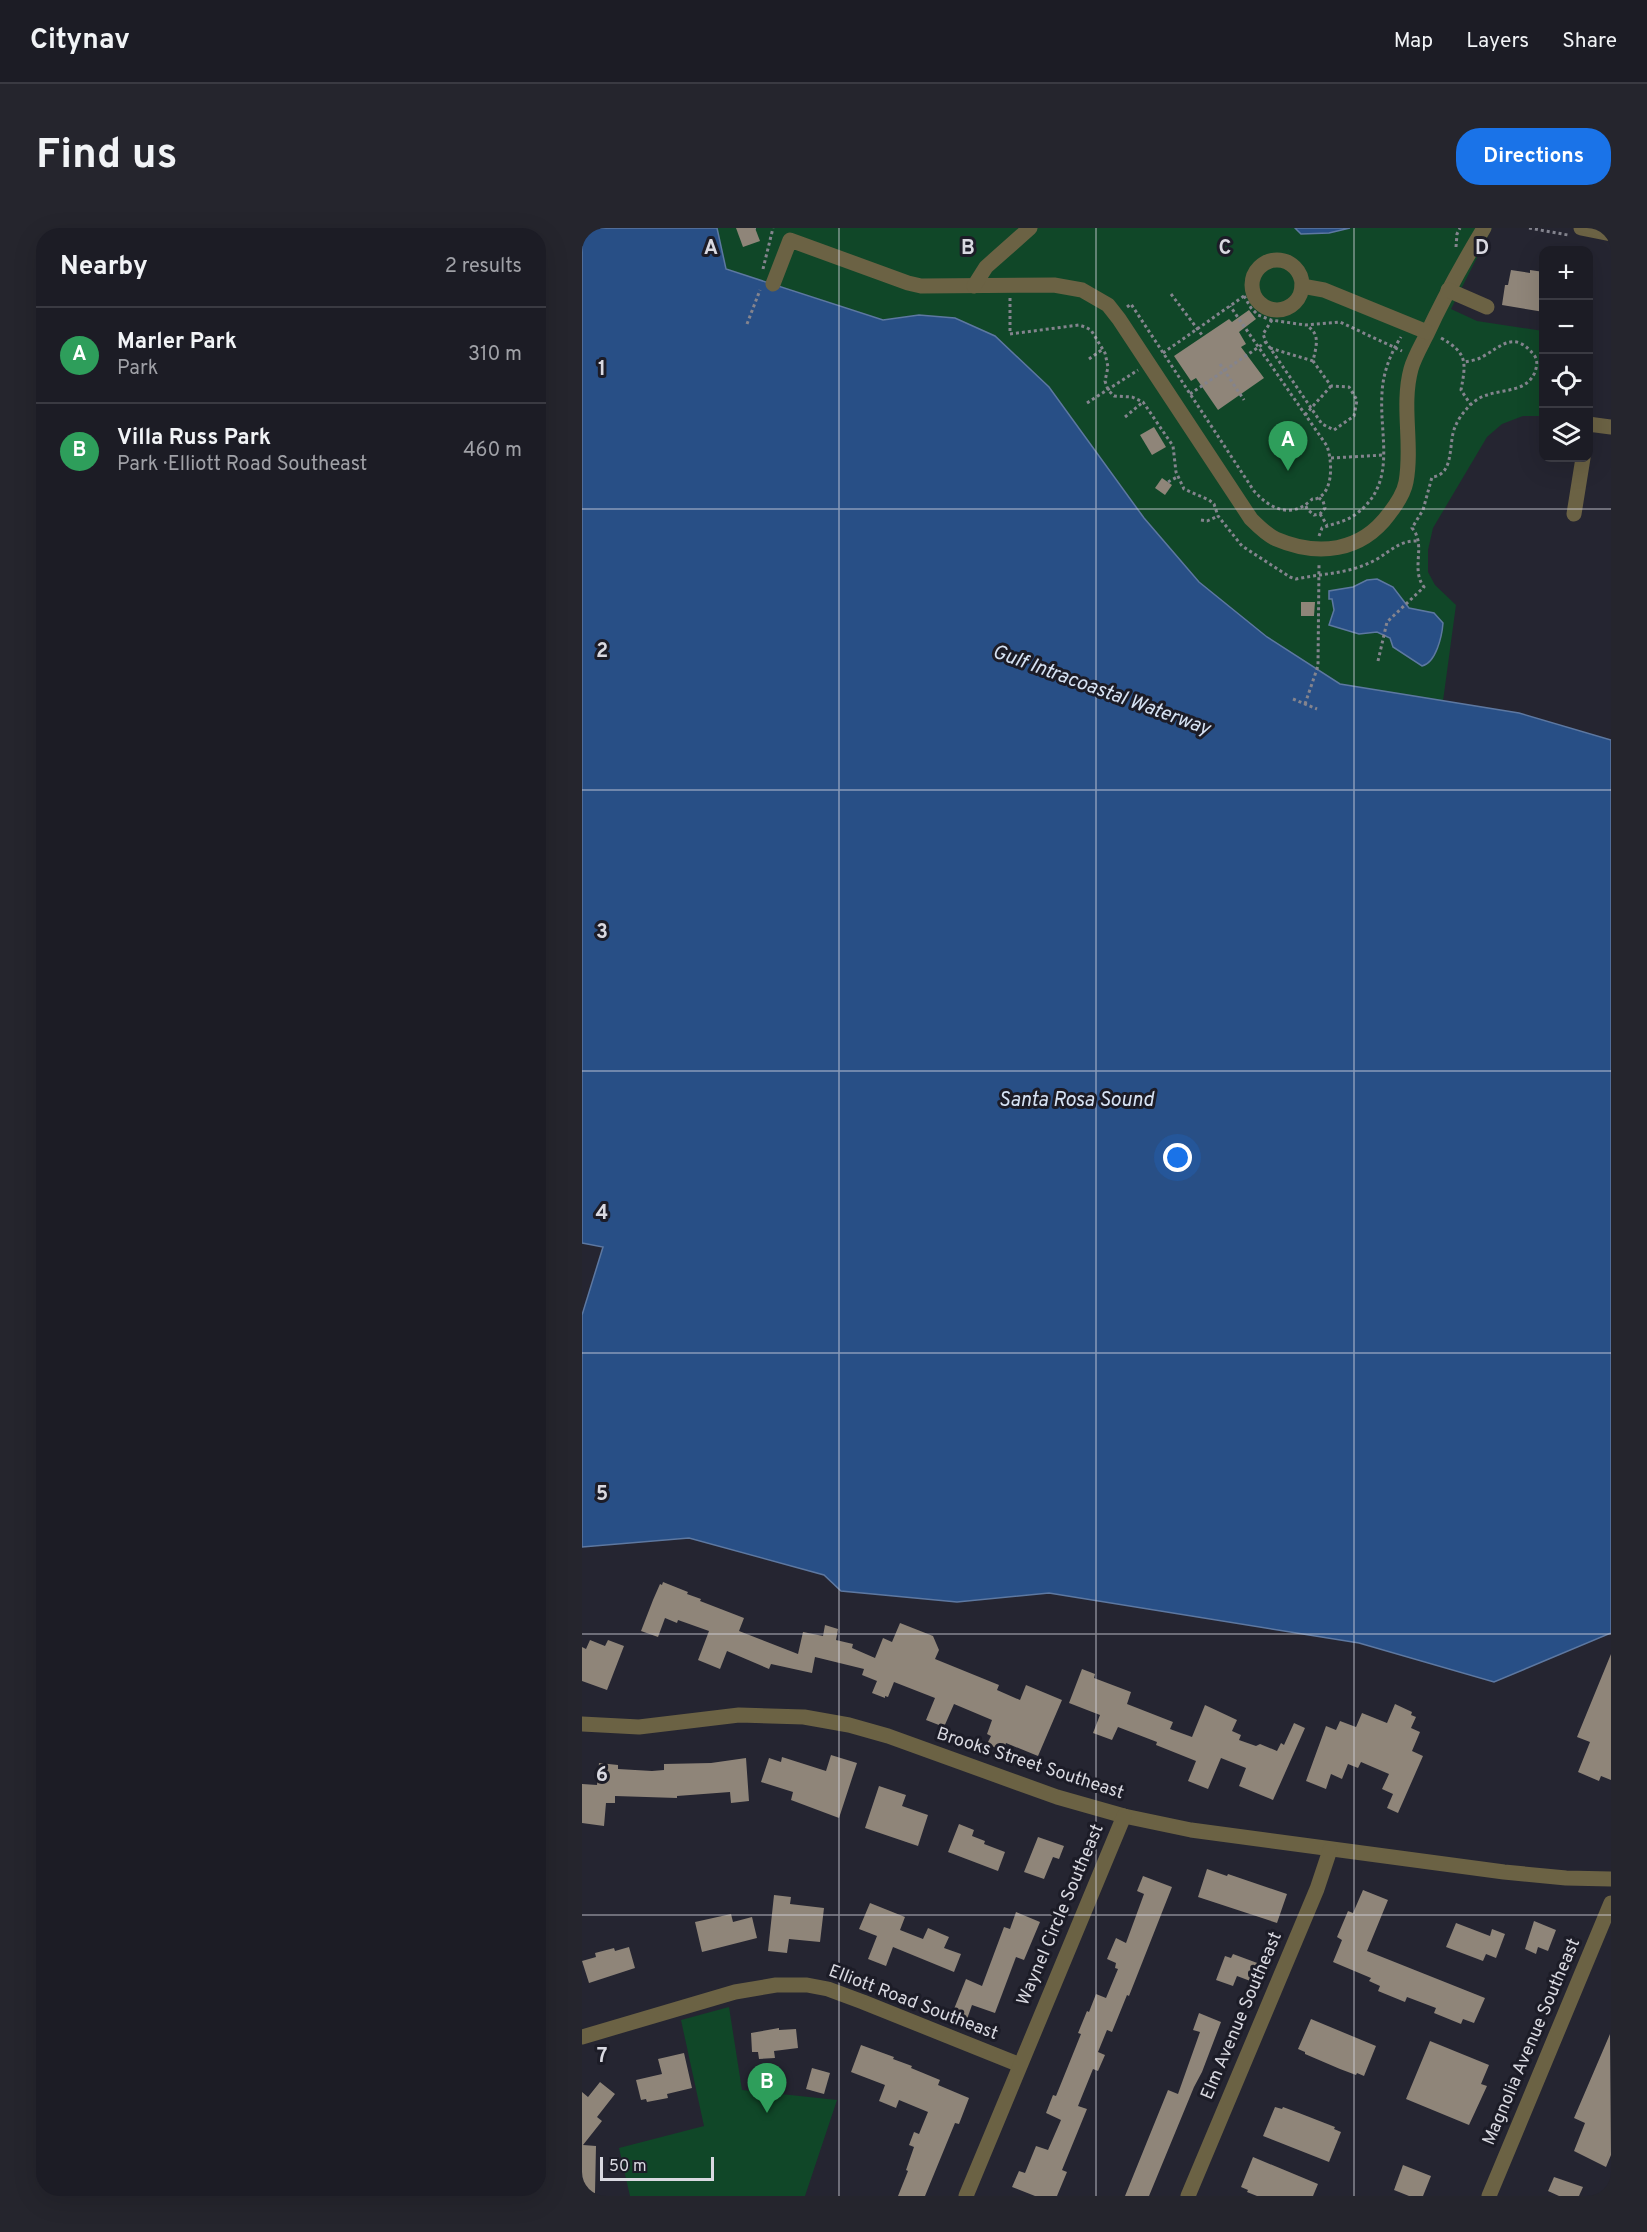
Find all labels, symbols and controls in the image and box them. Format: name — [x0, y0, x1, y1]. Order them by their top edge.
text: Citynav — [30, 23, 130, 59]
text: Map — [1394, 28, 1433, 55]
text: Layers — [1466, 28, 1529, 55]
text: Share — [1562, 28, 1617, 55]
button: Directions — [1456, 128, 1611, 185]
text: Find us — [36, 130, 177, 183]
text: A — [704, 236, 718, 262]
text: B — [961, 236, 975, 262]
text: C — [1219, 236, 1231, 262]
text: D — [1475, 236, 1489, 262]
map controls — [1539, 246, 1593, 462]
button: + — [1539, 246, 1593, 300]
text: Nearby — [60, 251, 148, 284]
text: 2 results — [445, 254, 522, 280]
button: − — [1539, 300, 1593, 354]
text: Marler Park — [117, 329, 237, 356]
text: A — [72, 342, 87, 368]
text: 310 m — [468, 342, 522, 368]
button: locate — [1539, 354, 1593, 408]
text: Park — [117, 356, 158, 382]
text: 1 — [598, 357, 606, 383]
button: layers — [1539, 408, 1593, 462]
pin: A — [1268, 422, 1308, 471]
text: Villa Russ Park — [117, 425, 271, 452]
text: B — [73, 438, 86, 464]
text: 460 m — [463, 438, 522, 464]
text: Park · Elliott Road Southeast — [117, 452, 367, 478]
text: 2 — [596, 639, 608, 665]
water label: Gulf Intracoastal Waterway — [988, 639, 1215, 743]
text: 3 — [596, 920, 608, 946]
water label: Santa Rosa Sound — [998, 1088, 1155, 1114]
your location — [1163, 1143, 1192, 1172]
text: 4 — [596, 1201, 608, 1227]
text: 5 — [596, 1482, 608, 1508]
street label: Brooks Street Southeast — [933, 1723, 1127, 1805]
text: 6 — [596, 1763, 608, 1789]
street label: Waynel Circle Southeast — [1012, 1821, 1110, 2009]
street label: Elm Avenue Southeast — [1196, 1929, 1288, 2103]
street label: Magnolia Avenue Southeast — [1478, 1935, 1586, 2149]
street label: Elliott Road Southeast — [825, 1960, 1001, 2046]
text: 7 — [597, 2044, 607, 2070]
pin: B — [748, 2064, 786, 2113]
scale bar — [600, 2154, 714, 2182]
text: 50 m — [609, 2157, 647, 2177]

